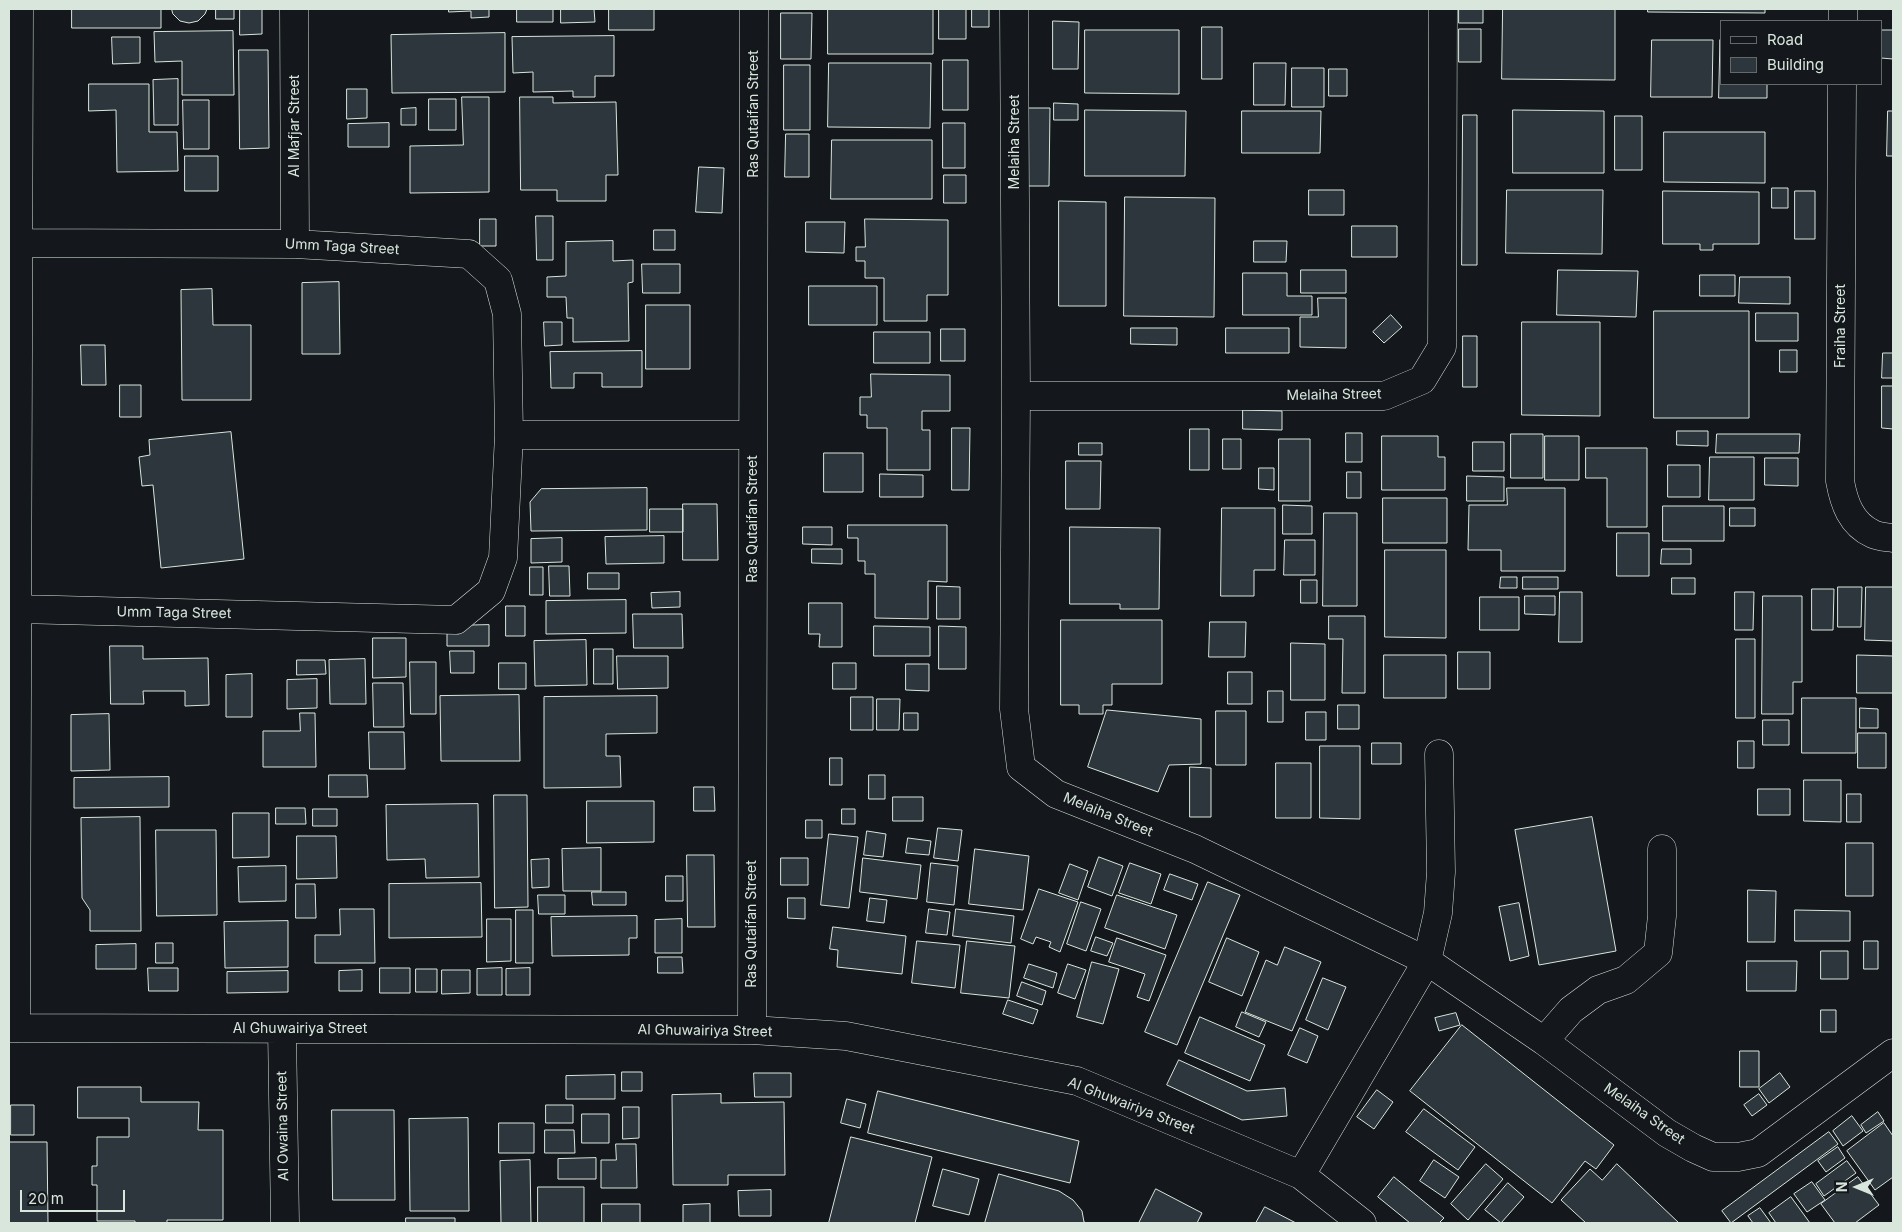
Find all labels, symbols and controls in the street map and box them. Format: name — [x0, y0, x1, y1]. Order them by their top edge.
legend — [1720, 20, 1882, 85]
text: Road — [1767, 30, 1803, 49]
street label: Ras Qutaifan Street — [746, 50, 762, 178]
text: Building — [1767, 55, 1824, 74]
street label: Al Mafjar Street — [287, 75, 303, 177]
street label: Melaiha Street — [1007, 94, 1023, 190]
street label: Umm Taga Street — [284, 236, 400, 258]
street label: Fraiha Street — [1833, 284, 1849, 368]
street label: Melaiha Street — [1286, 386, 1382, 404]
street label: Ras Qutaifan Street — [745, 455, 761, 583]
street label: Umm Taga Street — [117, 604, 231, 622]
street label: Melaiha Street — [1061, 789, 1155, 841]
street label: Ras Qutaifan Street — [744, 860, 760, 988]
street label: Al Ghuwairiya Street — [233, 1021, 367, 1037]
street label: Al Ghuwairiya Street — [638, 1021, 772, 1041]
street label: Al Owaina Street — [274, 1071, 292, 1181]
street label: Al Ghuwairiya Street — [1065, 1074, 1197, 1138]
street label: Melaiha Street — [1600, 1080, 1688, 1148]
north arrow — [1832, 1162, 1882, 1212]
scale bar — [22, 1180, 128, 1212]
text: N — [1833, 1182, 1850, 1192]
text: 20 m — [28, 1189, 64, 1208]

